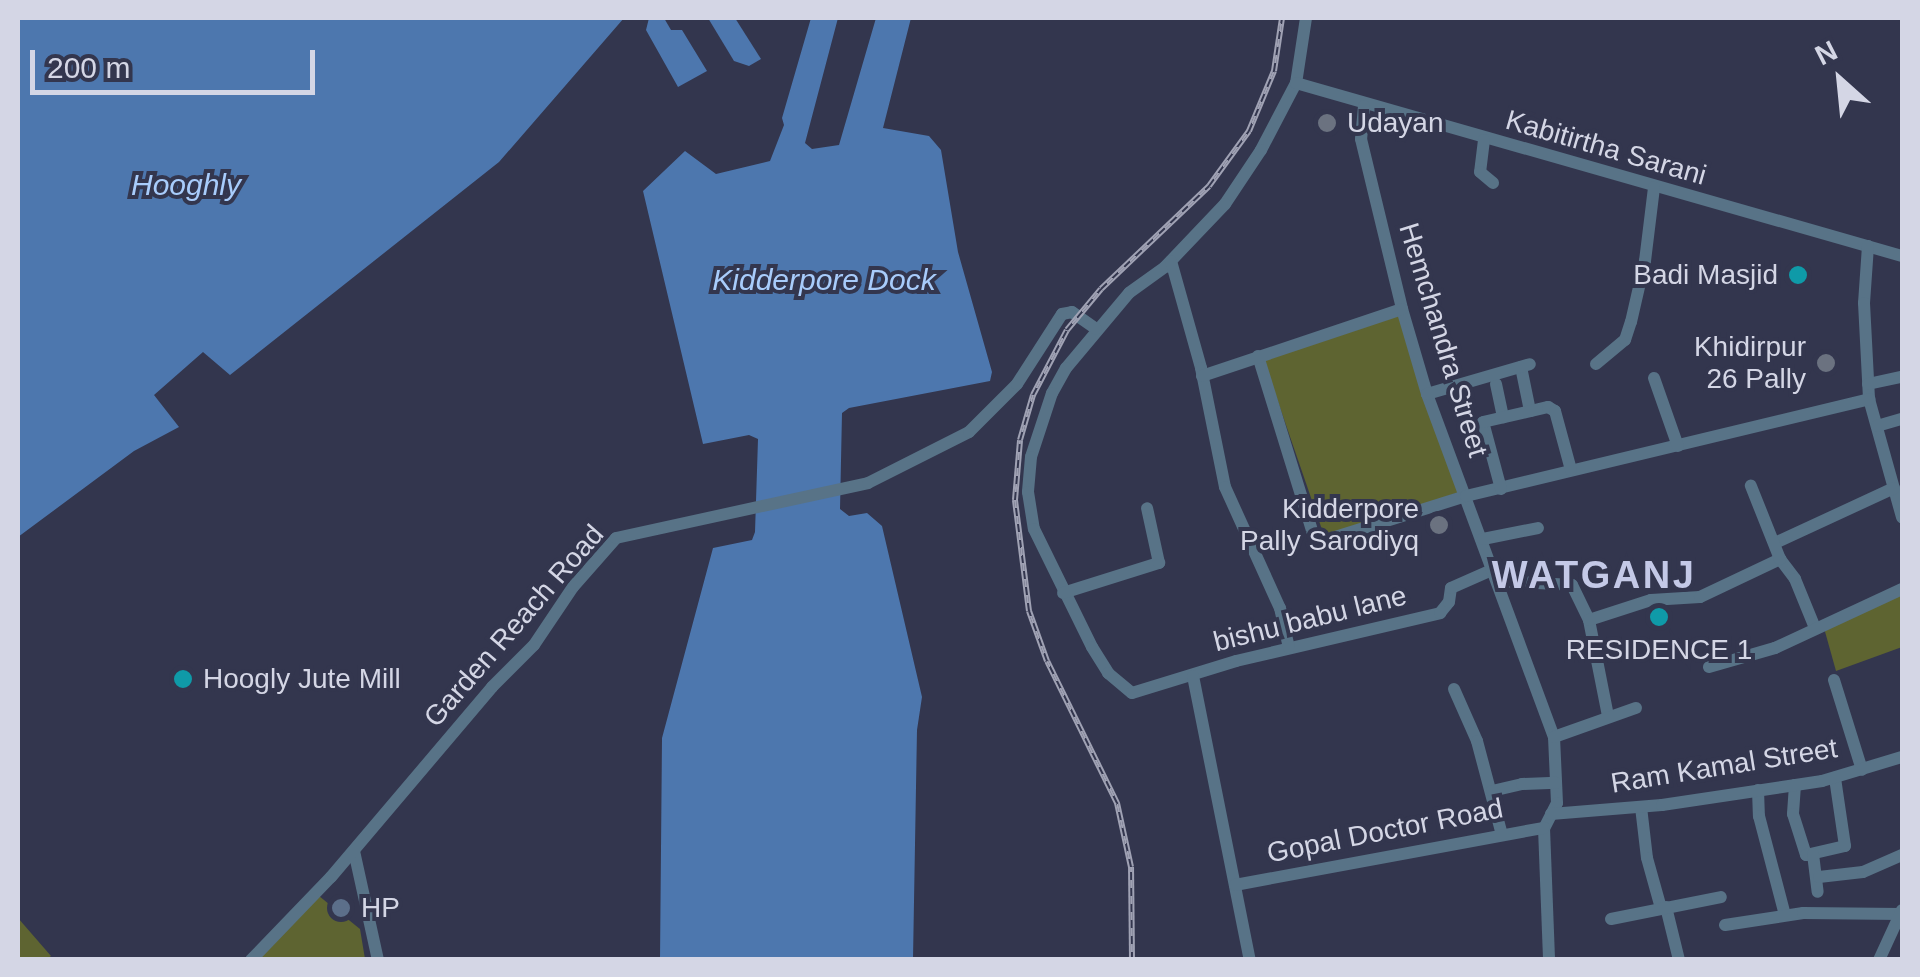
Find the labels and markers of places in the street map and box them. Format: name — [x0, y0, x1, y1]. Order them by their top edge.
place label: Udayan — [1347, 106, 1444, 140]
marker: Udayan — [1316, 112, 1338, 134]
place label: Badi Masjid — [1633, 258, 1778, 292]
marker: Badi Masjid — [1787, 264, 1809, 286]
place label: Khidirpur 26 Pally — [1694, 330, 1806, 396]
marker: Khidirpur 26 Pally — [1815, 352, 1837, 374]
place label: Kidderpore Pally Sarodiyq — [1240, 492, 1419, 558]
marker: Kidderpore Pally Sarodiyq — [1428, 514, 1450, 536]
marker: RESIDENCE 1 — [1648, 606, 1670, 628]
place label: RESIDENCE 1 — [1566, 633, 1752, 667]
place label: Hoogly Jute Mill — [203, 662, 401, 696]
marker: Hoogly Jute Mill — [172, 668, 194, 690]
place label: HP — [361, 891, 400, 925]
marker: HP — [330, 897, 352, 919]

